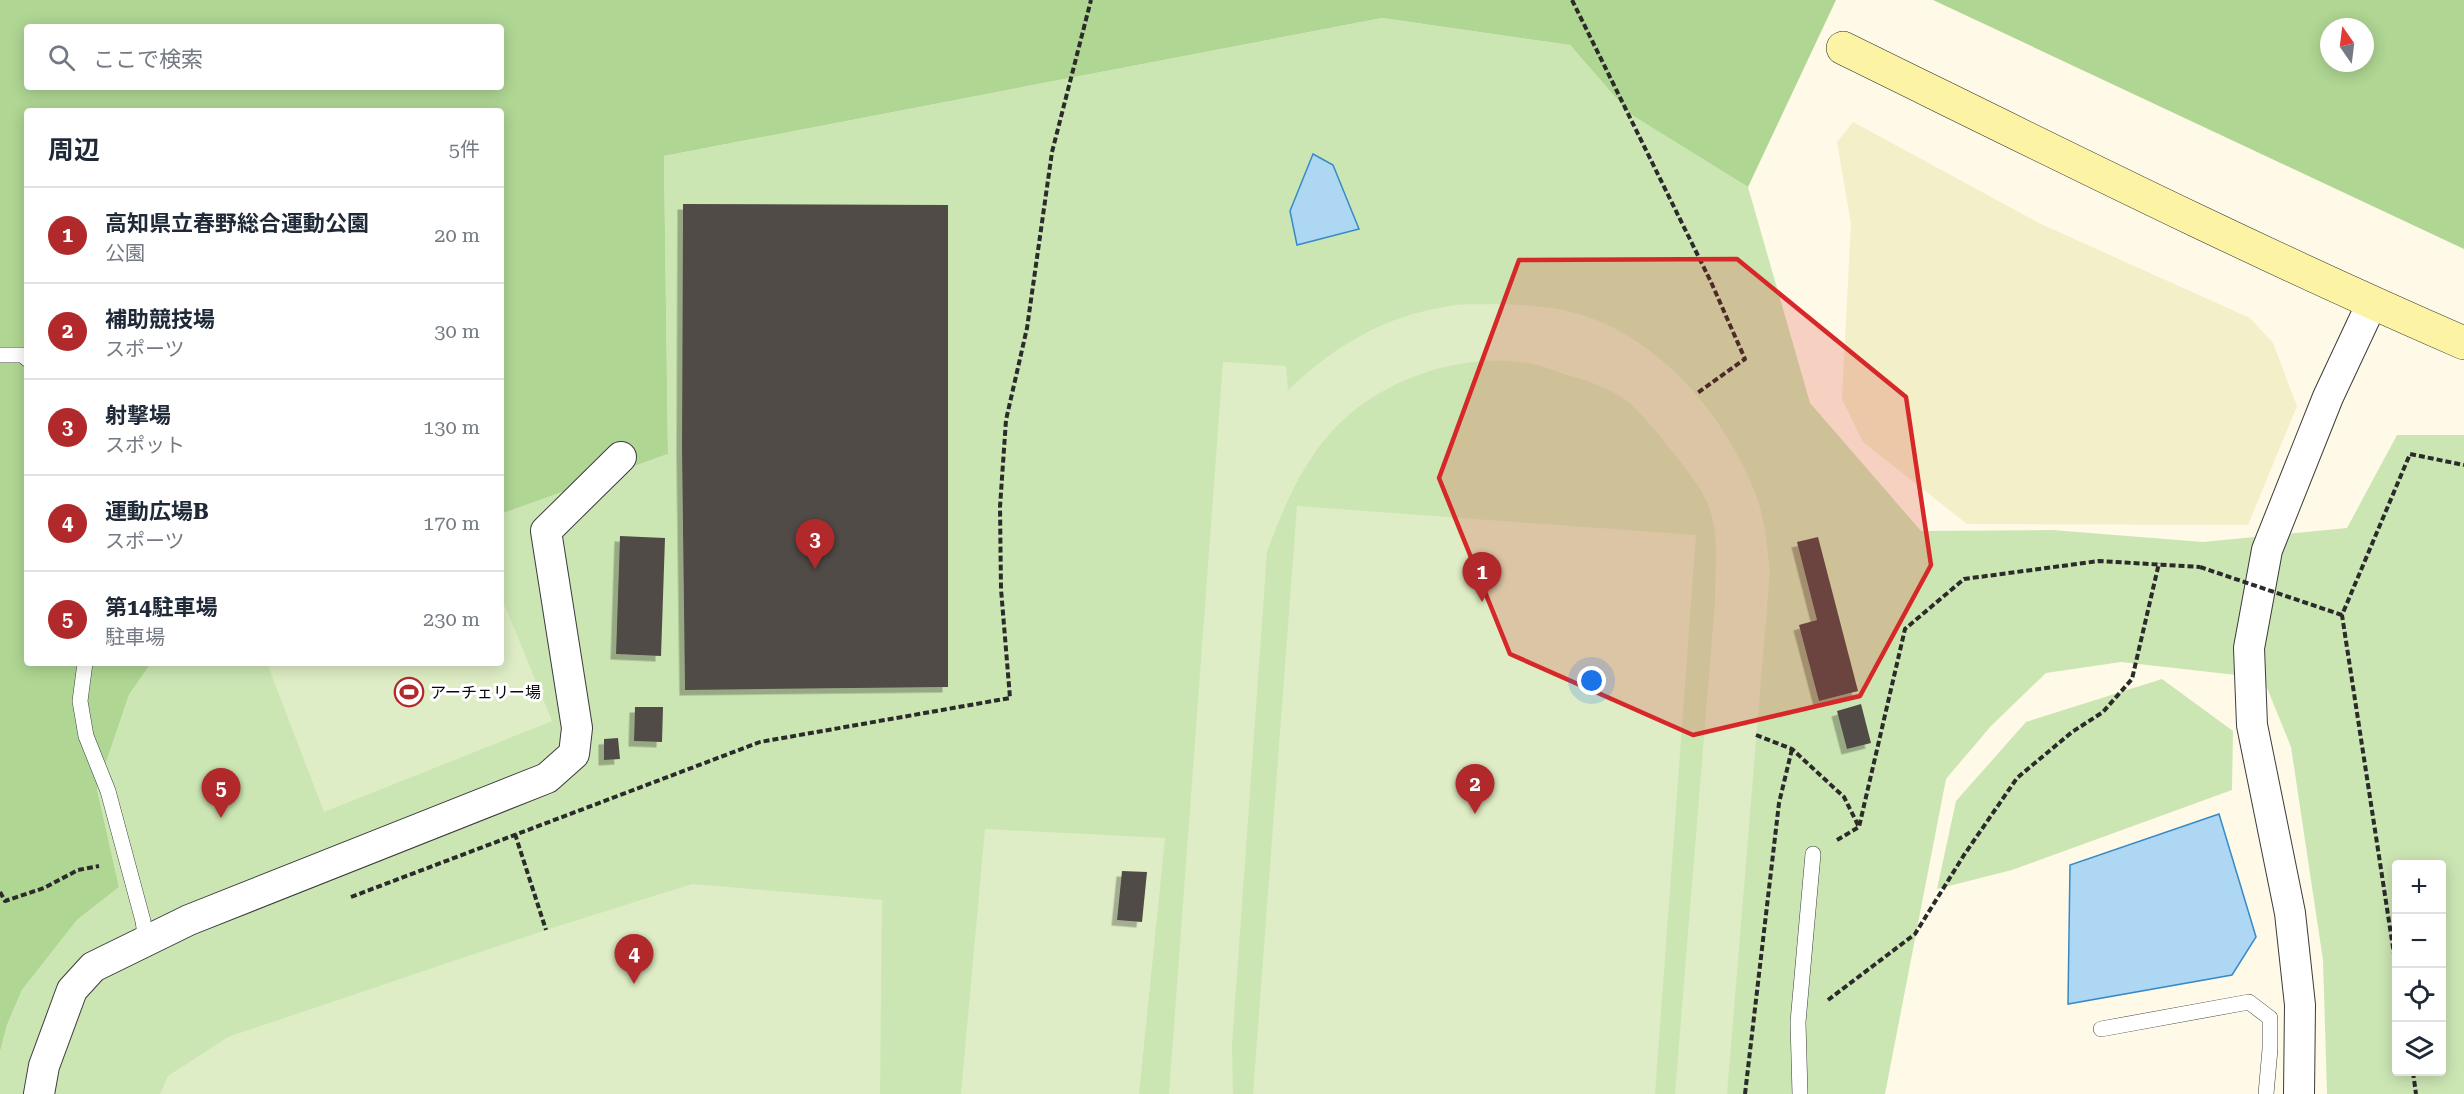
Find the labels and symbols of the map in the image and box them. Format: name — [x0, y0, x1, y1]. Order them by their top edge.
north arrow — [2320, 18, 2374, 72]
pin: 3 — [796, 520, 834, 569]
pin: 1 — [1462, 552, 1502, 602]
your location — [1577, 666, 1606, 695]
sports icon: アーチェリー場 — [393, 676, 425, 708]
place label: アーチェリー場 — [430, 683, 541, 702]
pin: 2 — [1456, 764, 1494, 814]
pin: 5 — [202, 768, 240, 818]
pin: 4 — [614, 934, 654, 984]

